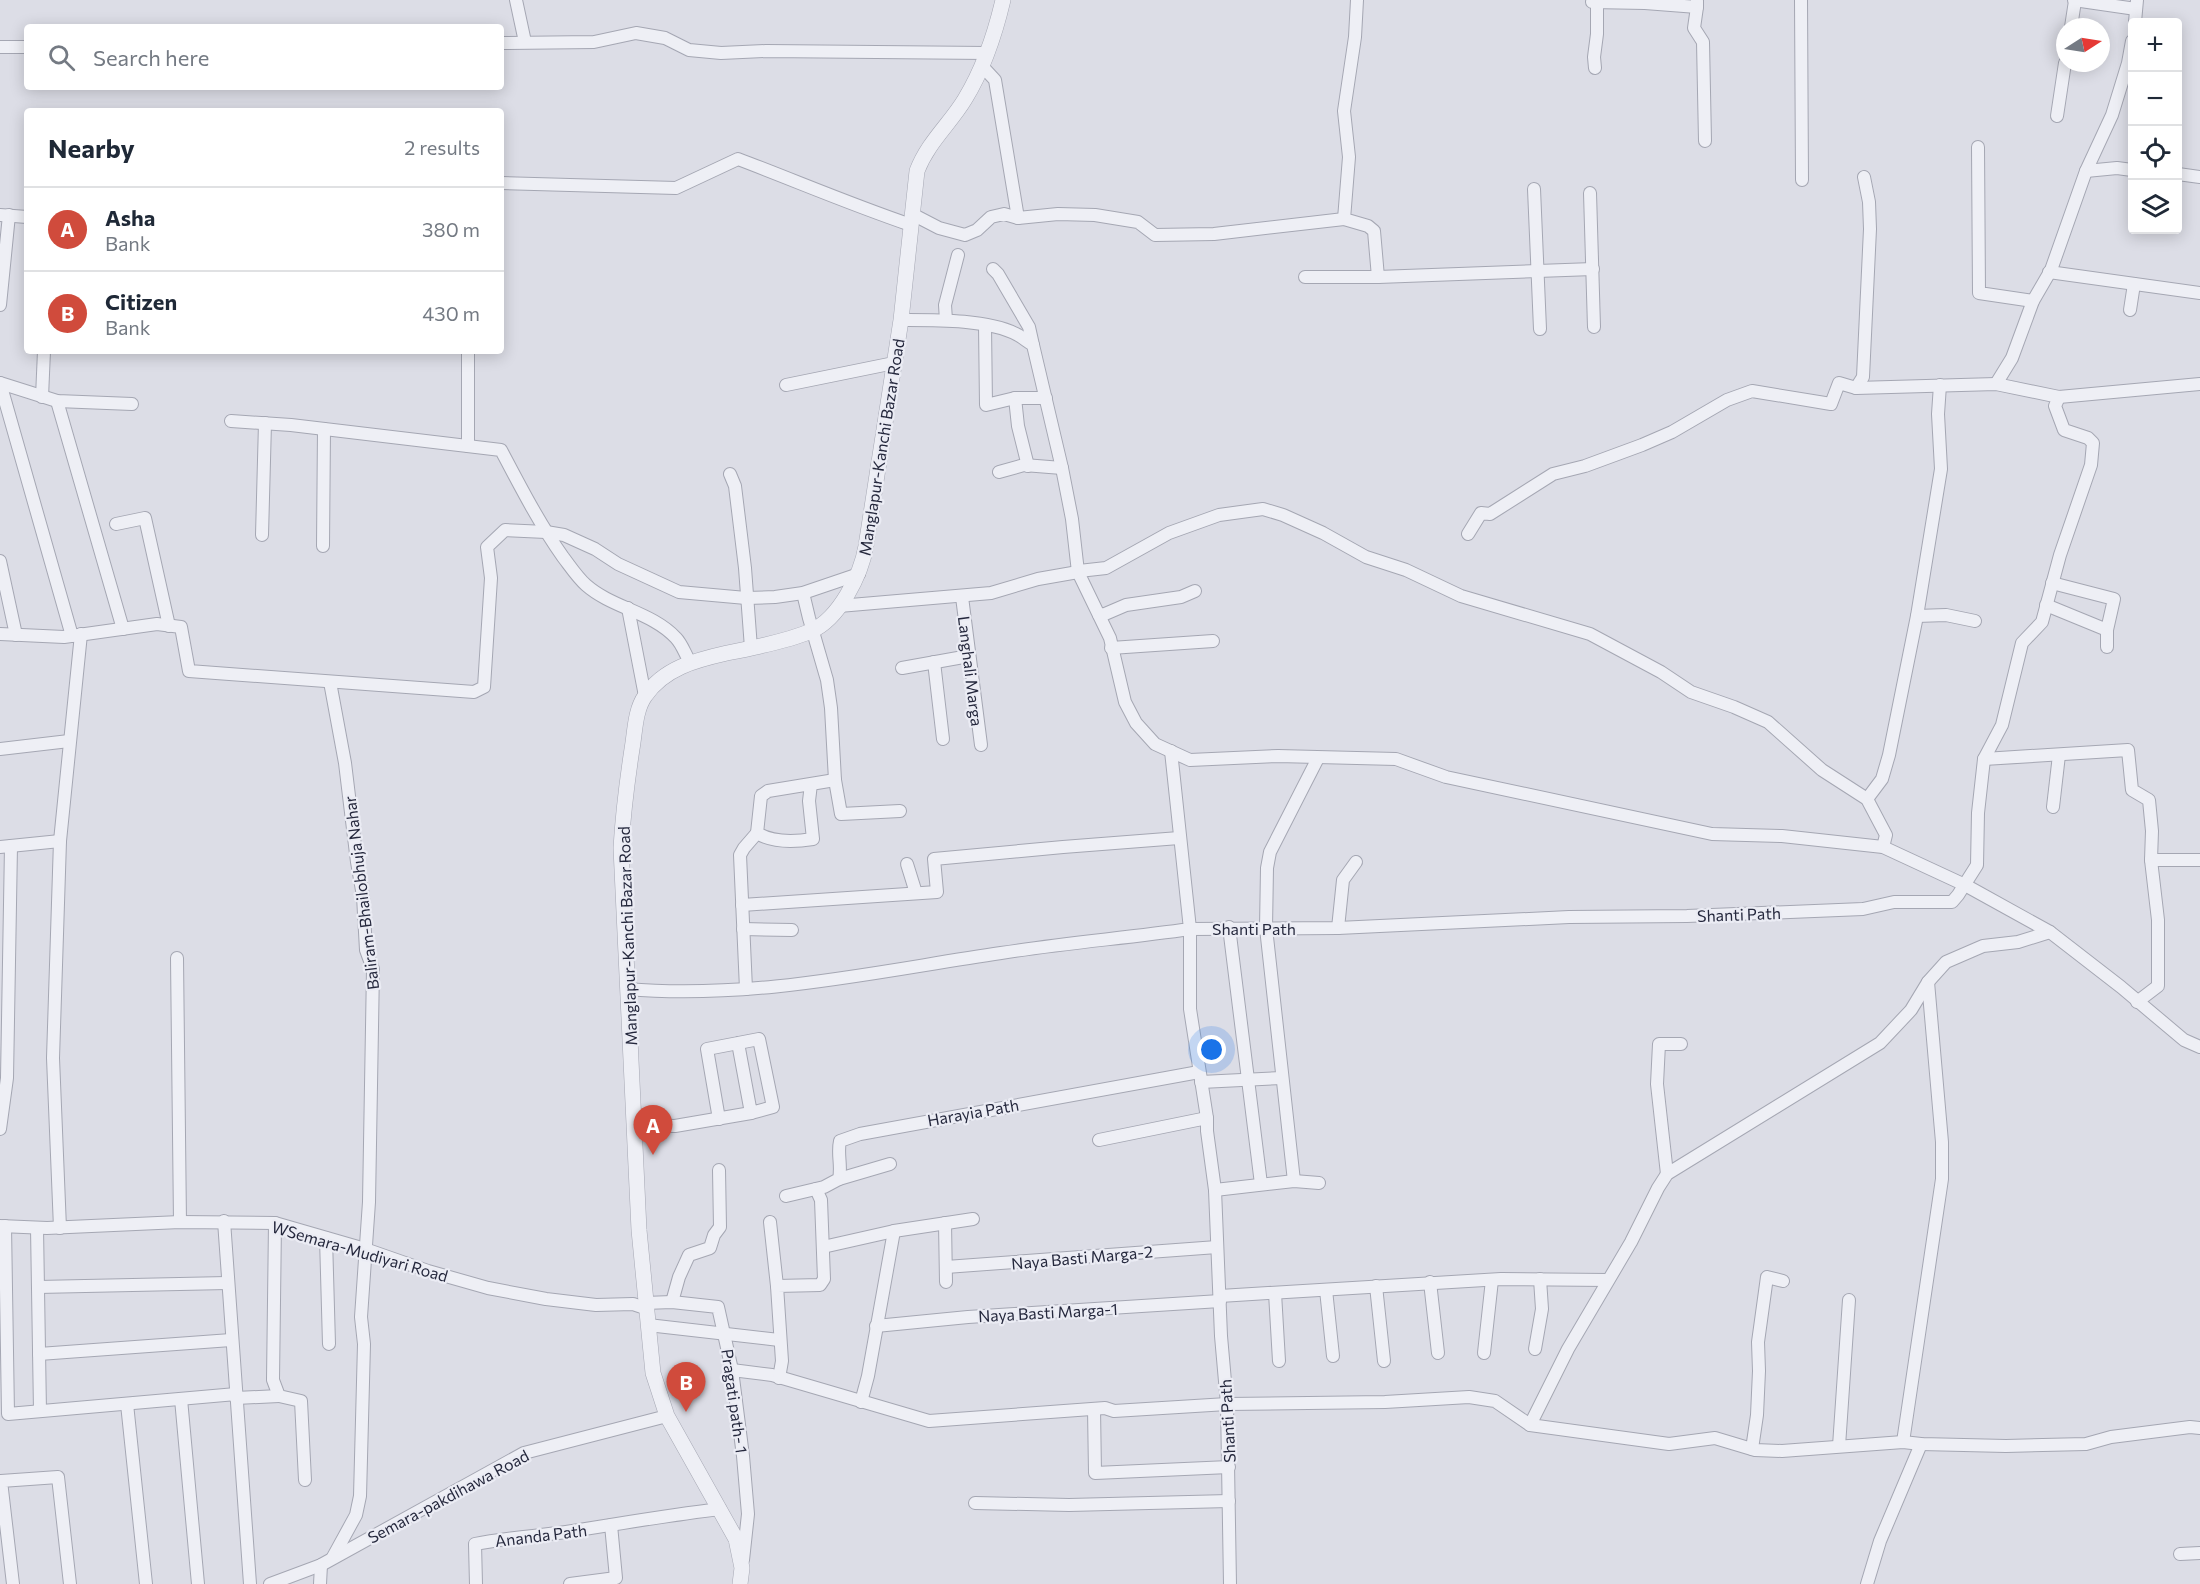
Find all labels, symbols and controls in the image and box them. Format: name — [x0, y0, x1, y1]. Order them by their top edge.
north arrow — [2056, 18, 2110, 72]
map controls — [2128, 18, 2182, 234]
button: + — [2128, 18, 2182, 72]
search box — [24, 24, 504, 90]
icon: search — [45, 41, 78, 74]
text: Search here — [93, 44, 209, 71]
button: − — [2128, 72, 2182, 126]
button: locate — [2128, 126, 2182, 180]
text: Nearby — [48, 132, 135, 163]
text: 2 results — [404, 135, 480, 159]
button: layers — [2128, 180, 2182, 234]
text: Asha — [105, 204, 155, 231]
text: A — [60, 217, 75, 241]
text: 380 m — [422, 217, 480, 241]
text: Bank — [105, 231, 151, 255]
text: Citizen — [105, 288, 177, 315]
text: B — [61, 301, 74, 325]
text: 430 m — [422, 301, 480, 325]
text: Bank — [105, 315, 151, 339]
street label: Manglapur-Kanchi Bazar Road — [854, 337, 908, 557]
street label: Langhali Marga — [955, 615, 987, 727]
street label: Baliram-Bhailobhuja Nahar — [340, 794, 382, 991]
street label: Manglapur-Kanchi Bazar Road — [614, 826, 640, 1046]
street label: Shanti Path — [1697, 903, 1781, 925]
street label: Shanti Path — [1212, 919, 1296, 938]
your location — [1197, 1035, 1226, 1064]
street label: Harayia Path — [926, 1095, 1020, 1129]
pin: A — [634, 1106, 672, 1155]
street label: WSemara-Mudiyari Road — [270, 1217, 450, 1285]
street label: Naya Basti Marga-2 — [1010, 1241, 1154, 1273]
street label: Naya Basti Marga-1 — [978, 1299, 1118, 1325]
street label: Pragati path- 1 — [718, 1347, 752, 1455]
pin: B — [666, 1362, 706, 1412]
street label: Shanti Path — [1215, 1379, 1239, 1463]
street label: Semara-pakdihawa Road — [364, 1445, 532, 1547]
street label: Ananda Path — [494, 1520, 588, 1550]

